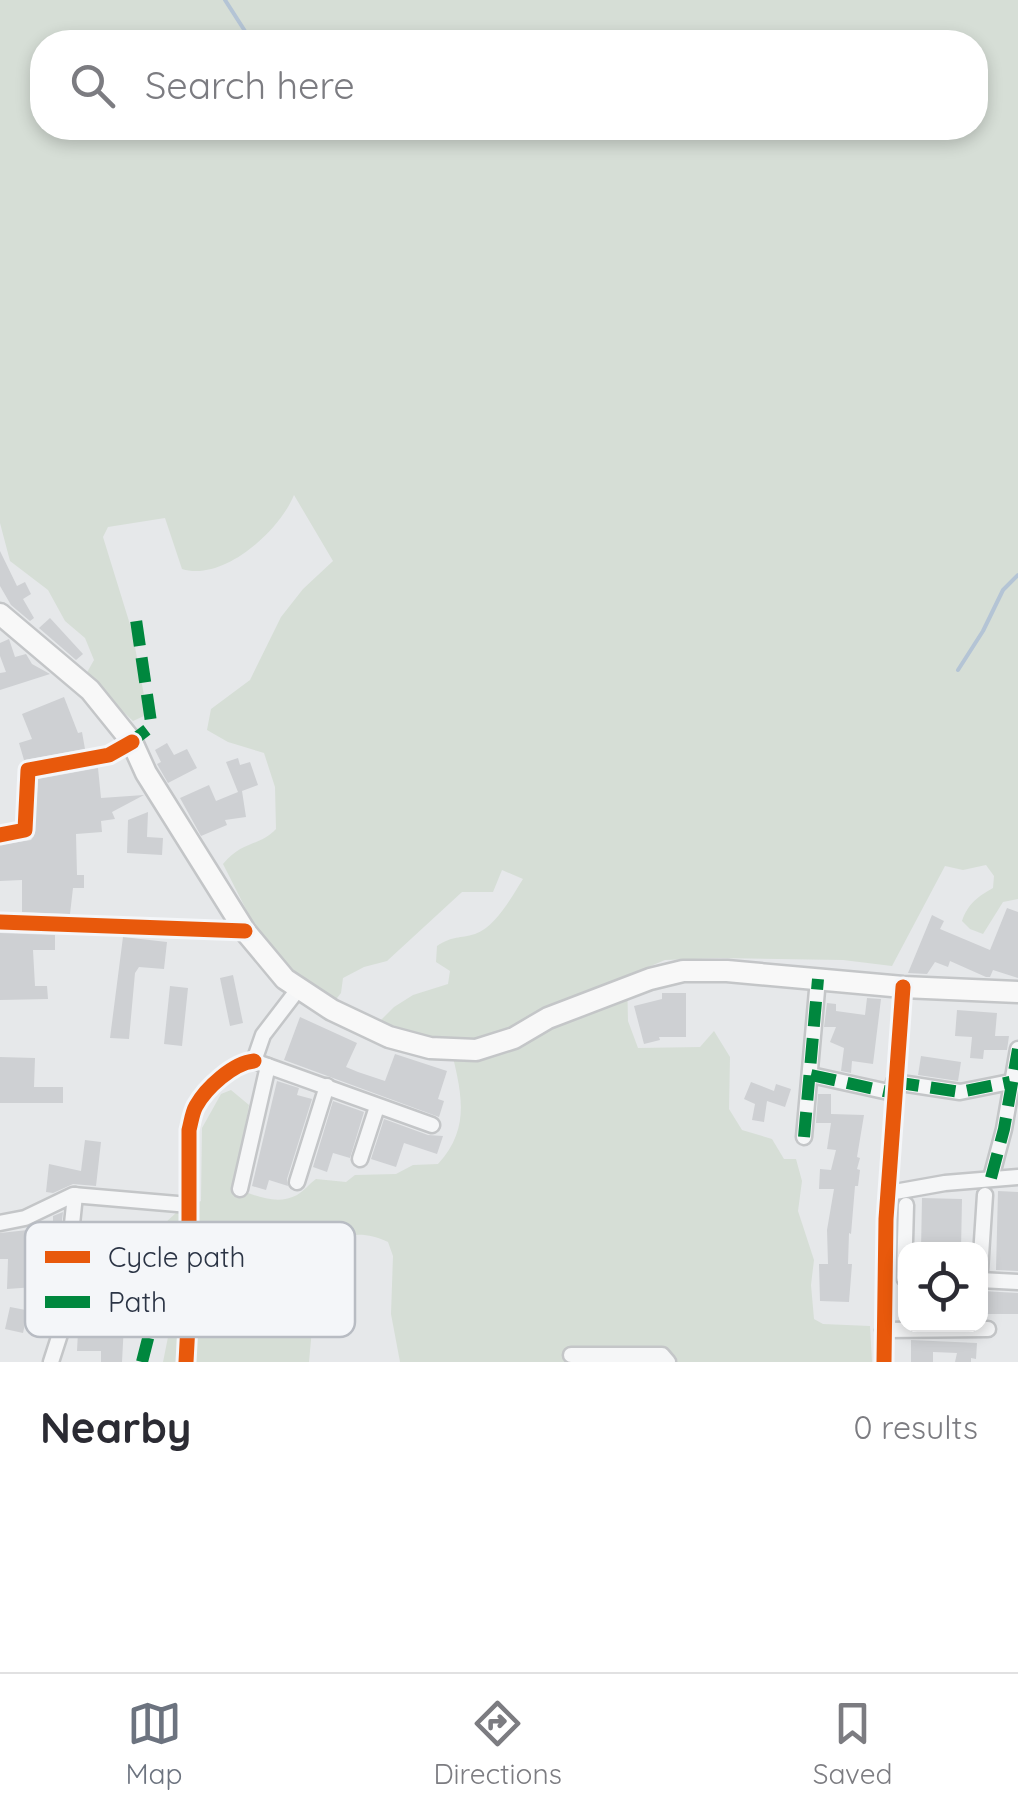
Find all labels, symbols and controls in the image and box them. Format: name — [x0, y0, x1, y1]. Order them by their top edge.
search box — [30, 30, 988, 140]
icon: search — [65, 58, 120, 113]
text: Search here — [145, 61, 355, 109]
legend — [25, 1222, 355, 1337]
text: Cycle path — [108, 1239, 246, 1274]
map controls — [898, 1242, 988, 1332]
button: locate — [898, 1242, 988, 1332]
text: Path — [108, 1284, 167, 1319]
text: Nearby — [40, 1401, 191, 1454]
text: 0 results — [854, 1407, 978, 1447]
tab: Map — [125, 1696, 183, 1791]
tab: Directions — [433, 1696, 562, 1791]
tab: Saved — [813, 1696, 893, 1791]

